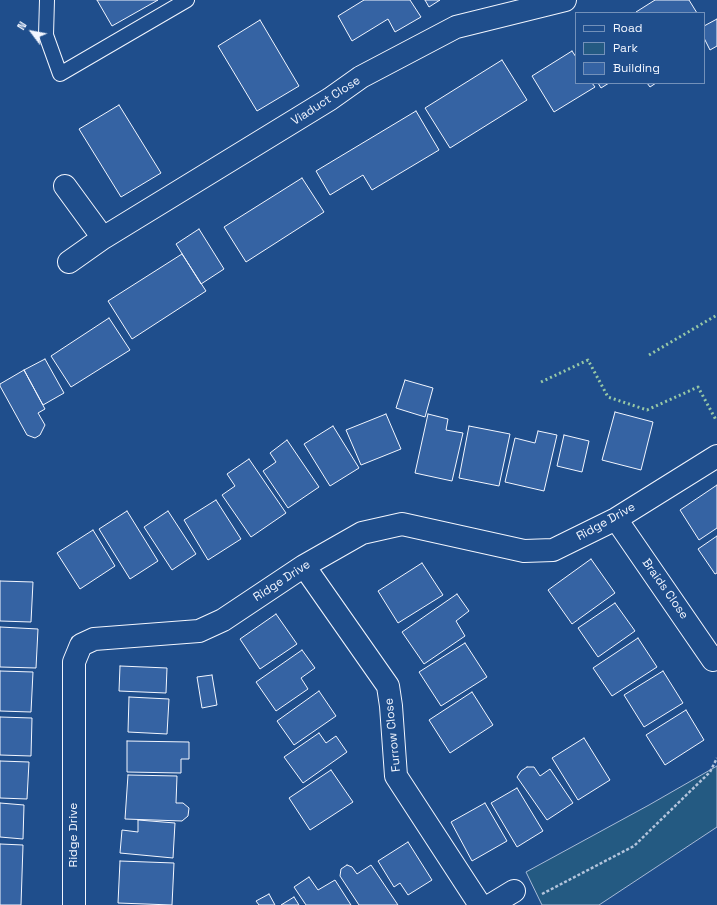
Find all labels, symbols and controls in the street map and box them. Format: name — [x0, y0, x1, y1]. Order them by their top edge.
north arrow — [12, 12, 52, 52]
legend — [575, 12, 705, 84]
text: N — [14, 19, 30, 32]
text: Road — [613, 20, 642, 36]
text: Park — [613, 40, 638, 56]
text: Building — [613, 60, 660, 76]
street label: Viaduct Close — [289, 73, 363, 129]
street label: Ridge Drive — [574, 500, 638, 544]
street label: Braids Close — [639, 556, 691, 622]
street label: Ridge Drive — [251, 557, 313, 605]
street label: Furrow Close — [382, 697, 404, 773]
street label: Ridge Drive — [67, 803, 81, 867]

